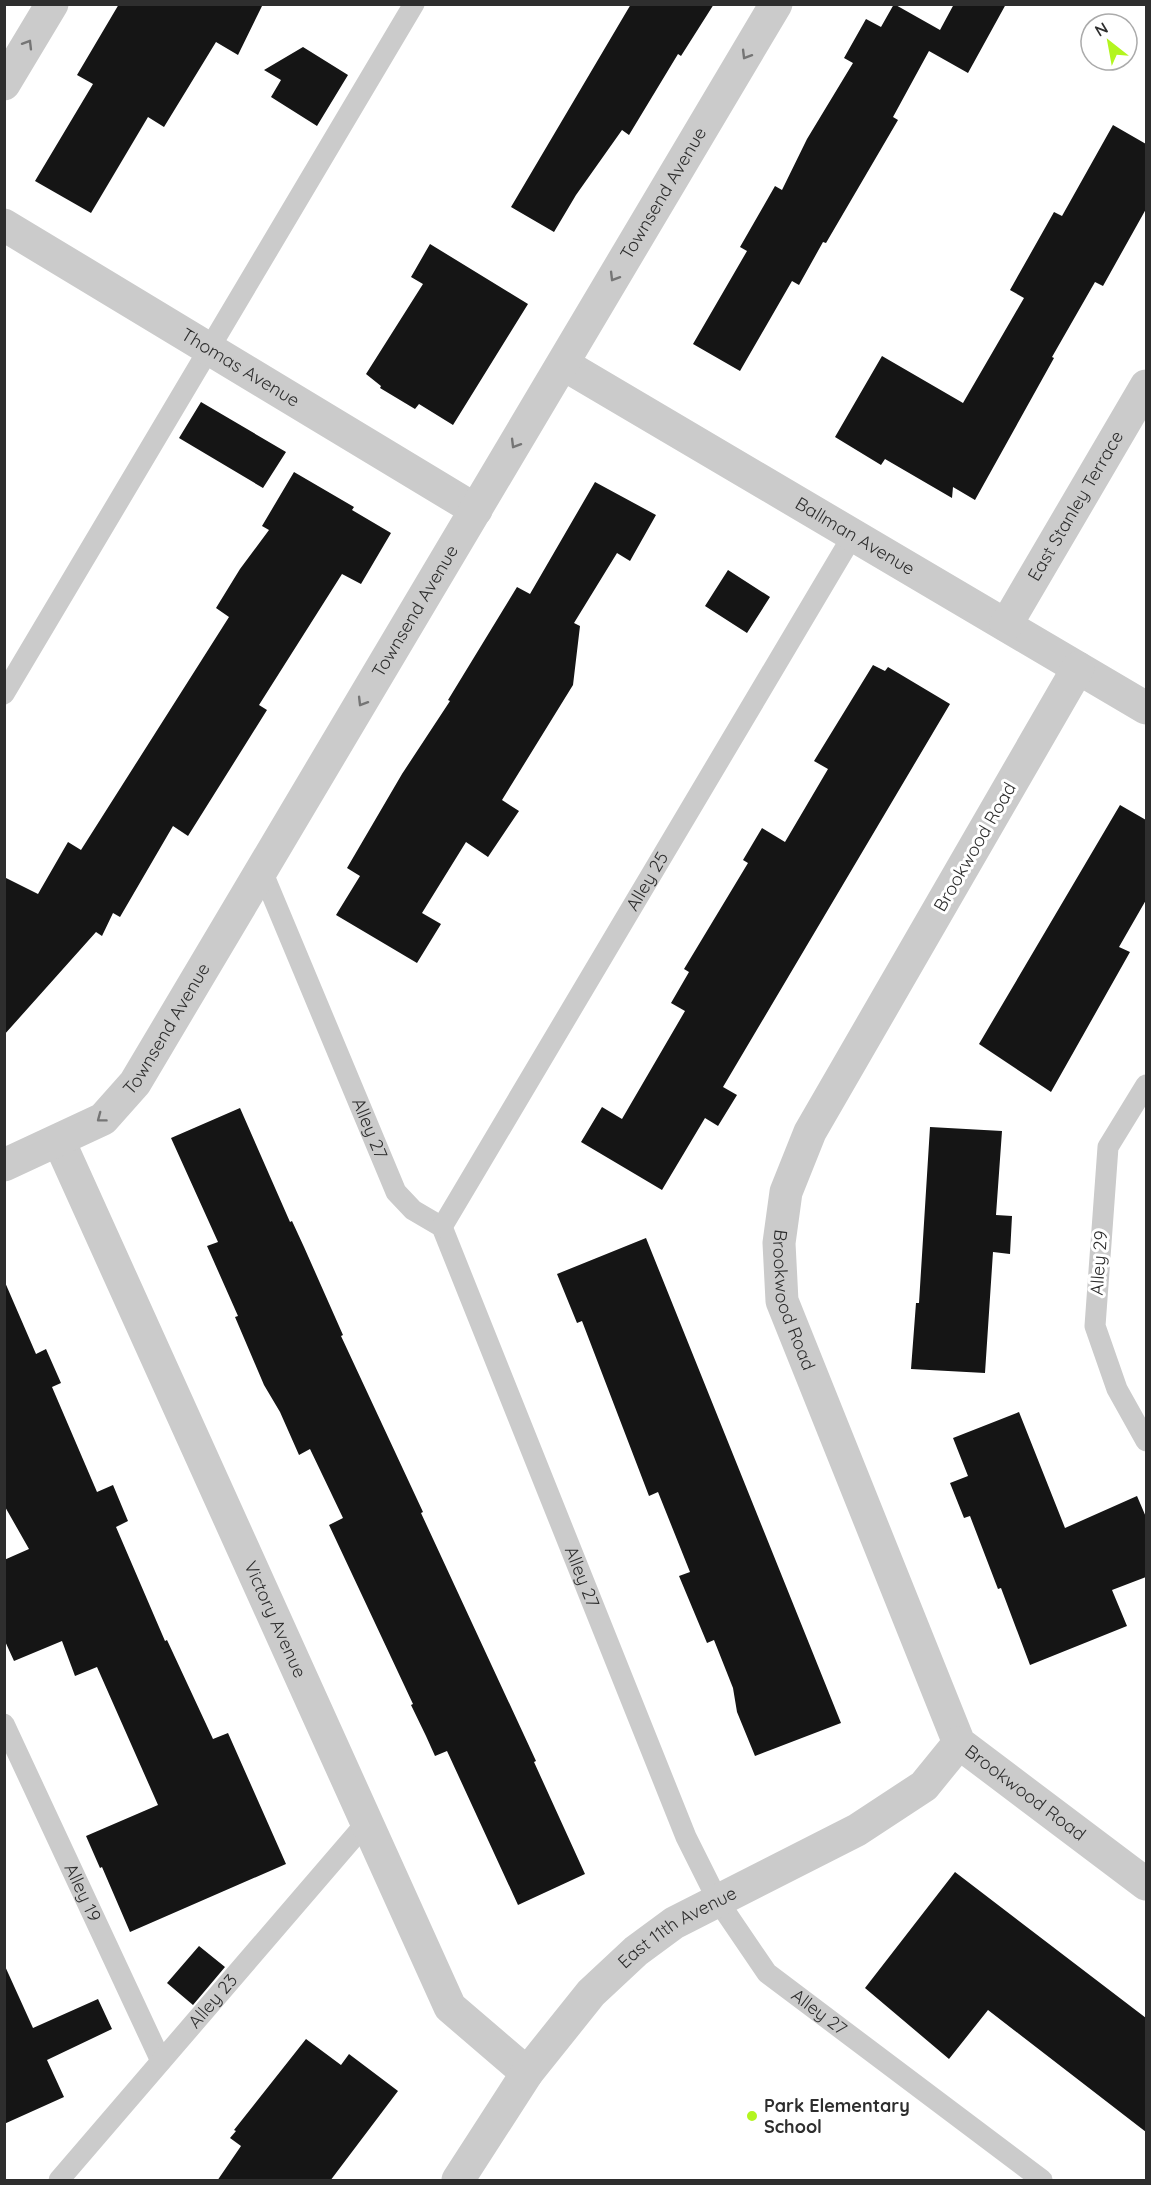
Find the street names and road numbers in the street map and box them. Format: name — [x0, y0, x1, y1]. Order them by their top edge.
street label: Townsend Avenue — [615, 123, 711, 264]
street label: Thomas Avenue — [177, 323, 304, 412]
street label: East Stanley Terrace — [1022, 426, 1128, 585]
street label: Ballman Avenue — [791, 492, 919, 580]
street label: Townsend Avenue — [367, 541, 463, 681]
street label: Brookwood Road — [928, 778, 1021, 915]
street label: Alley 25 — [620, 847, 673, 915]
street label: Townsend Avenue — [118, 959, 215, 1100]
street label: Alley 27 — [347, 1094, 393, 1162]
street label: Brookwood Road — [768, 1228, 821, 1374]
street label: Alley 29 — [1085, 1230, 1112, 1296]
street label: Alley 27 — [560, 1543, 605, 1611]
street label: Victory Avenue — [239, 1557, 312, 1681]
street label: Brookwood Road — [960, 1740, 1090, 1845]
street label: Alley 19 — [60, 1860, 106, 1925]
street label: East 11th Avenue — [613, 1881, 740, 1973]
street label: Alley 23 — [183, 1969, 242, 2033]
street label: Alley 27 — [787, 1983, 852, 2040]

